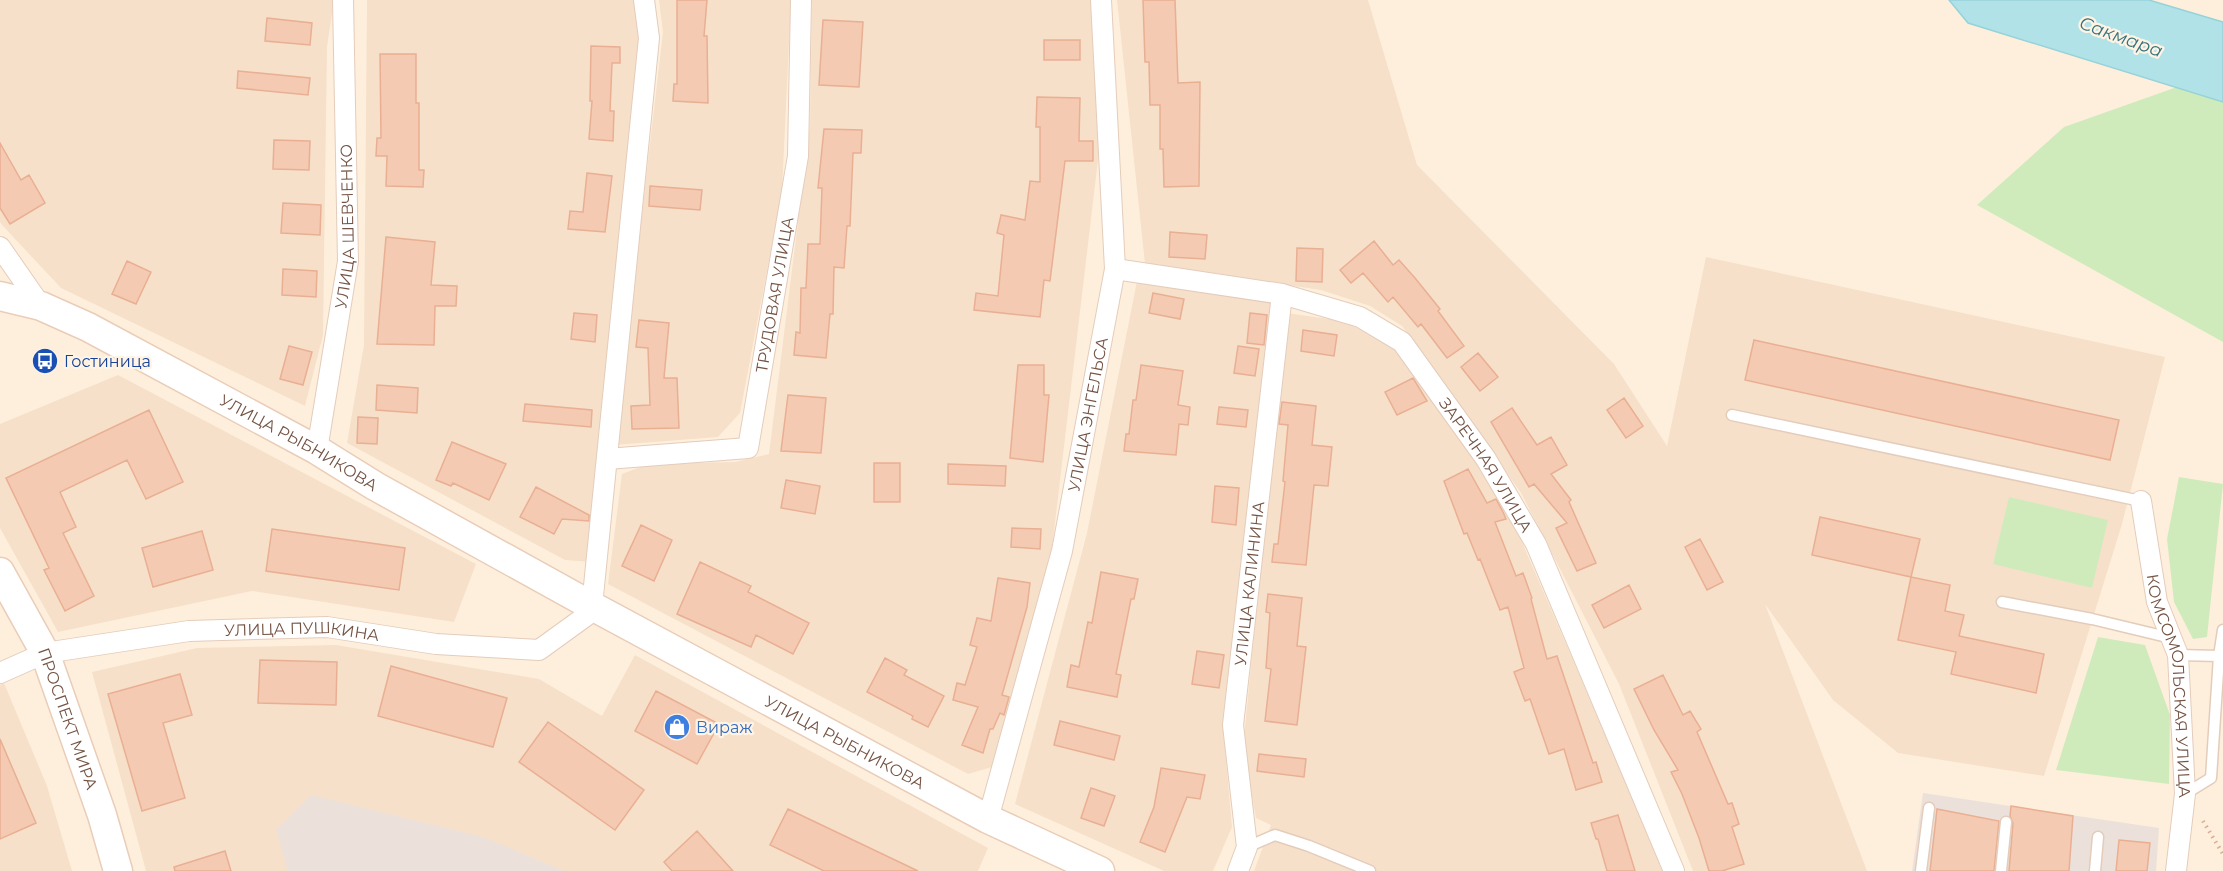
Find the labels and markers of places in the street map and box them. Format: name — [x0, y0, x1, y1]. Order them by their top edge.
bus stop icon: Гостиница — [30, 346, 60, 376]
place label: Гостиница — [64, 352, 151, 371]
shop icon: Вираж — [662, 712, 692, 742]
place label: Вираж — [696, 718, 752, 737]

